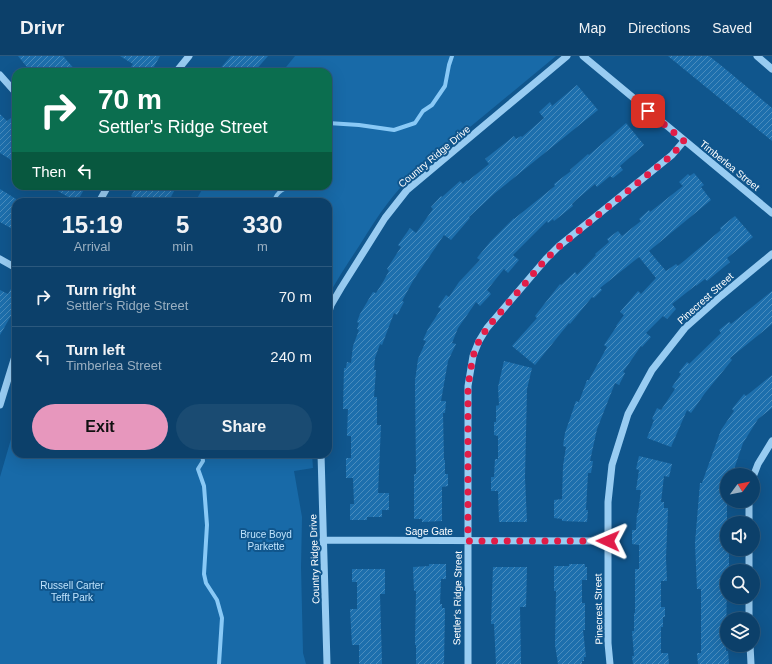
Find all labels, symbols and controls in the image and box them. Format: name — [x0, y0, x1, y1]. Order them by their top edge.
text: Drivr — [20, 17, 64, 38]
text: Map — [579, 20, 606, 36]
text: Directions — [628, 20, 690, 36]
text: Saved — [712, 20, 752, 36]
icon: right — [32, 84, 84, 136]
text: 70 m — [98, 84, 162, 115]
pin — [631, 94, 665, 128]
icon: arrive — [637, 100, 659, 122]
text: Settler's Ridge Street — [98, 117, 268, 137]
street label: Country Ridge Drive — [396, 123, 473, 190]
street label: Timberlea Street — [698, 138, 762, 193]
icon: left — [74, 160, 96, 182]
text: Then — [32, 163, 66, 180]
text: 15:19 — [61, 211, 123, 238]
text: 5 — [176, 211, 189, 238]
text: 330 — [243, 211, 283, 238]
text: Arrival — [74, 239, 111, 254]
text: min — [172, 239, 193, 254]
text: m — [257, 239, 268, 254]
street label: Pinecrest Street — [675, 270, 736, 326]
text: Turn right — [66, 281, 136, 298]
icon: right — [32, 286, 54, 308]
text: 70 m — [279, 288, 312, 305]
text: Settler's Ridge Street — [66, 298, 188, 313]
text: Turn left — [66, 341, 125, 358]
icon: left — [32, 346, 54, 368]
text: 240 m — [270, 348, 312, 365]
text: Timberlea Street — [66, 358, 162, 373]
button: Exit — [32, 404, 168, 450]
button: Share — [176, 404, 312, 450]
north arrow — [720, 468, 760, 508]
map controls — [720, 468, 760, 652]
street label: Country Ridge Drive — [307, 513, 322, 604]
button: sound — [720, 516, 760, 556]
position arrow — [587, 520, 629, 562]
street label: Sage Gate — [405, 526, 453, 537]
park label: Bruce Boyd Parkette — [240, 529, 292, 552]
street label: Settler's Ridge Street — [451, 551, 464, 645]
button: search — [720, 564, 760, 604]
street label: Pinecrest Street — [592, 573, 605, 645]
park label: Russell Carter Tefft Park — [40, 580, 104, 603]
button: layers — [720, 612, 760, 652]

